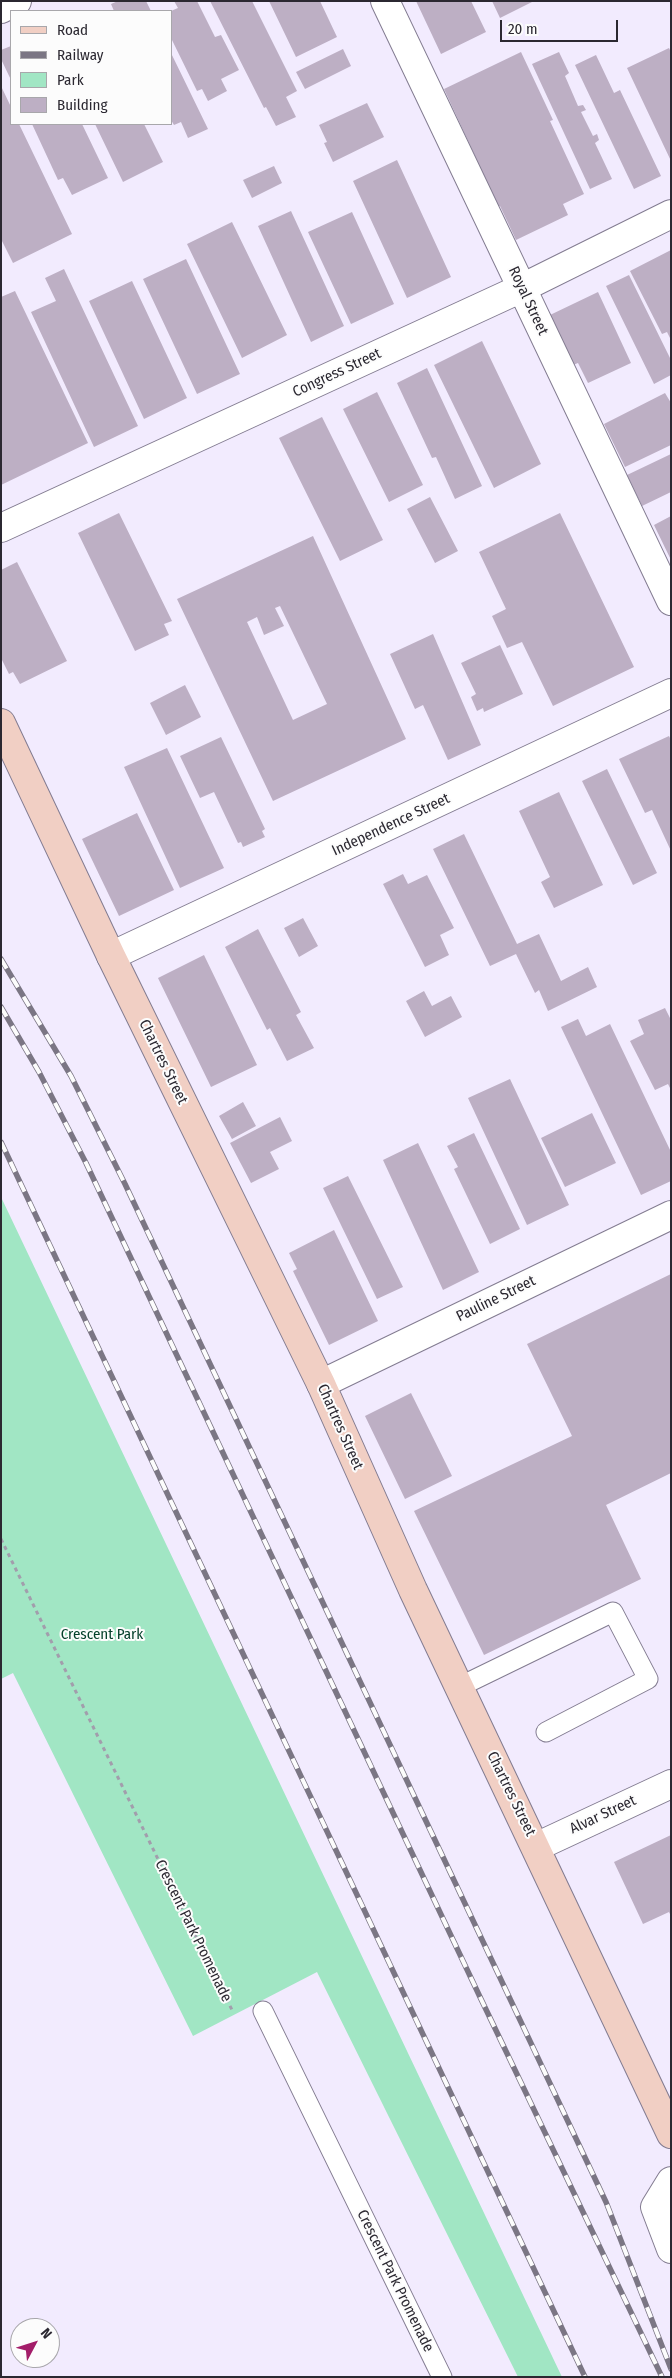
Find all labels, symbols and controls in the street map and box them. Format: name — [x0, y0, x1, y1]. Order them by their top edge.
legend — [10, 10, 172, 125]
scale bar — [502, 10, 620, 42]
text: 20 m — [508, 20, 538, 38]
text: Road — [57, 21, 88, 39]
text: Railway — [57, 46, 104, 64]
text: Park — [57, 71, 84, 89]
text: Building — [57, 96, 108, 114]
street label: Royal Street — [504, 264, 552, 338]
street label: Congress Street — [290, 345, 384, 401]
street label: Independence Street — [329, 790, 453, 860]
street label: Chartres Street — [135, 1017, 191, 1107]
street label: Pauline Street — [454, 1272, 538, 1326]
street label: Chartres Street — [313, 1381, 367, 1473]
park label: Crescent Park — [61, 1626, 143, 1644]
street label: Chartres Street — [483, 1749, 539, 1839]
street label: Alvar Street — [567, 1792, 639, 1838]
street label: Crescent Park Promenade — [151, 1857, 235, 2005]
street label: Crescent Park Promenade — [353, 2207, 437, 2355]
north arrow — [10, 2318, 60, 2368]
text: N — [37, 2325, 55, 2342]

